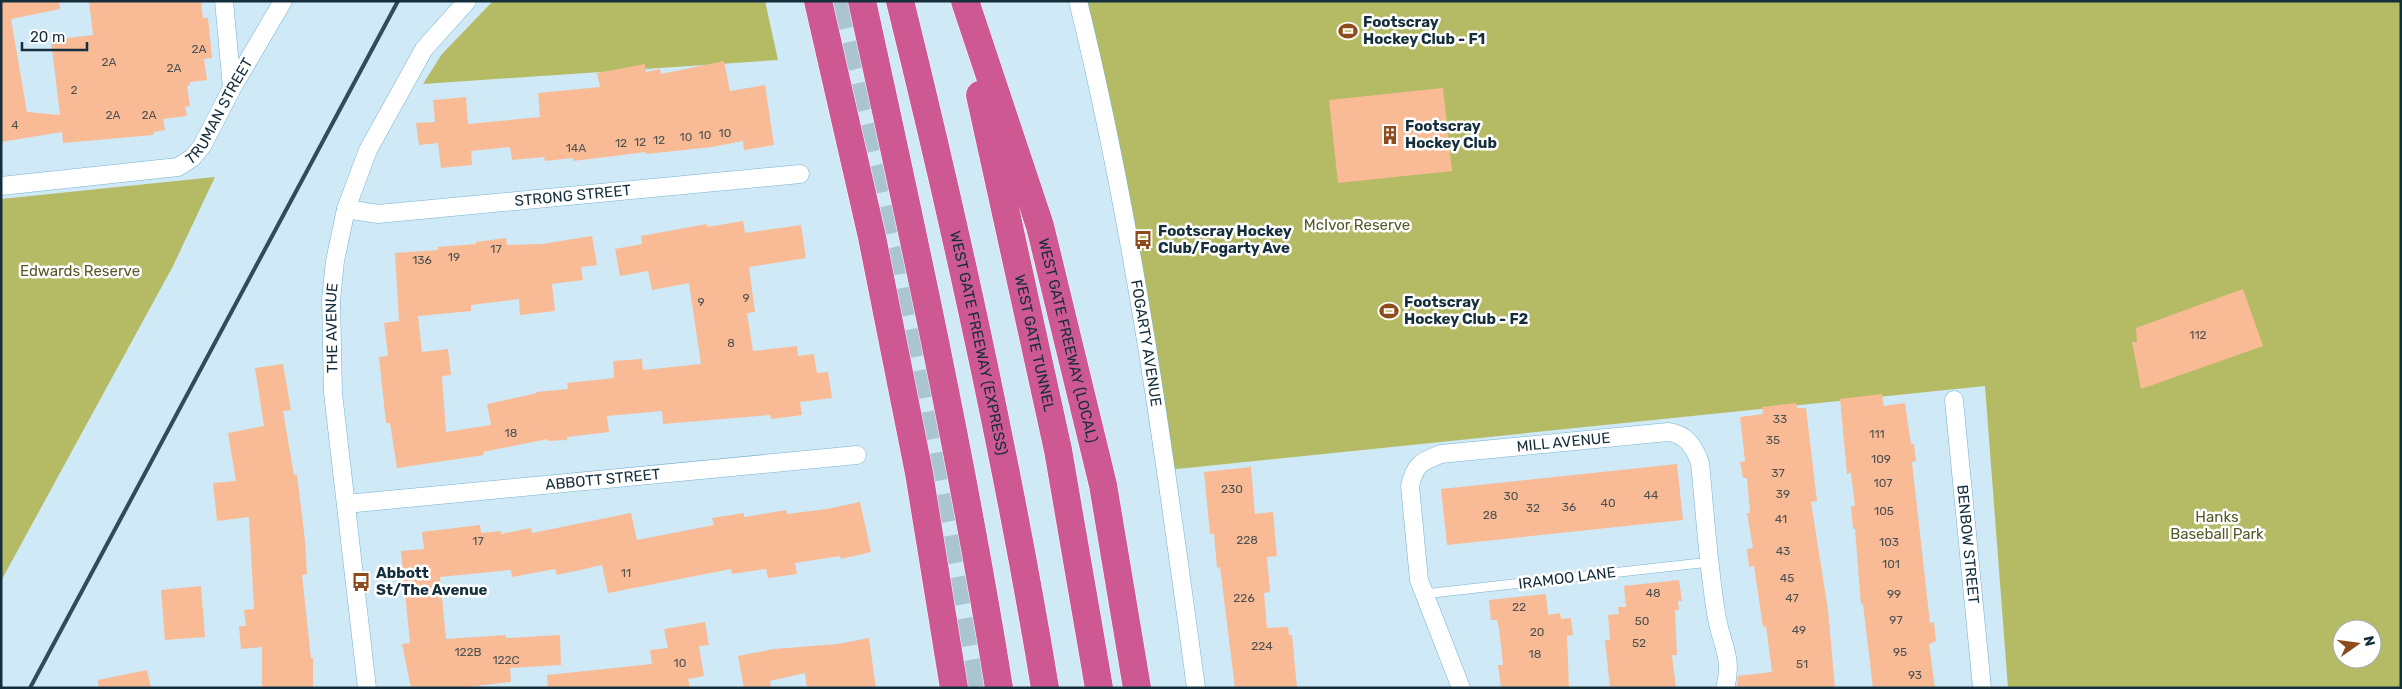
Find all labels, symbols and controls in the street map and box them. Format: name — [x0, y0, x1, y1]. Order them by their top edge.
place label: Footscray Hockey Club - F1 — [1363, 13, 1485, 48]
scale bar — [22, 20, 88, 52]
sports icon: Footscray Hockey Club - F1 — [1337, 20, 1359, 42]
text: 20 m — [30, 28, 65, 46]
house number: 2A — [191, 42, 207, 56]
street label: TRUMAN STREET — [182, 54, 257, 169]
house number: 2A — [101, 55, 117, 69]
house number: 2A — [166, 61, 182, 75]
house number: 2 — [70, 83, 78, 97]
house number: 2A — [105, 108, 121, 122]
house number: 2A — [141, 108, 157, 122]
place label: Footscray Hockey Club — [1405, 117, 1497, 152]
house number: 4 — [11, 118, 19, 132]
building icon: Footscray Hockey Club — [1379, 124, 1401, 146]
house number: 10 — [719, 126, 731, 140]
house number: 10 — [699, 128, 711, 142]
house number: 10 — [680, 130, 692, 144]
house number: 12 — [653, 133, 665, 147]
house number: 12 — [634, 135, 646, 149]
house number: 12 — [615, 136, 627, 150]
house number: 14A — [566, 141, 586, 155]
street label: STRONG STREET — [514, 181, 632, 210]
park label: McIvor Reserve — [1304, 216, 1410, 234]
place label: Footscray Hockey Club/Fogarty Ave — [1158, 222, 1292, 257]
street label: WEST GATE FREEWAY (EXPRESS) — [946, 229, 1011, 457]
bus stop icon: Footscray Hockey Club/Fogarty Ave — [1132, 229, 1154, 251]
street label: WEST GATE FREEWAY (LOCAL) — [1034, 236, 1101, 445]
house number: 17 — [490, 242, 502, 256]
house number: 19 — [448, 250, 460, 264]
house number: 136 — [412, 253, 432, 267]
park label: Edwards Reserve — [20, 262, 140, 280]
street label: WEST GATE TUNNEL — [1011, 273, 1058, 414]
street label: FOGARTY AVENUE — [1127, 278, 1165, 408]
street label: THE AVENUE — [322, 282, 342, 373]
house number: 9 — [742, 291, 750, 305]
place label: Footscray Hockey Club - F2 — [1404, 293, 1529, 328]
house number: 9 — [697, 295, 705, 309]
sports icon: Footscray Hockey Club - F2 — [1378, 300, 1400, 322]
house number: 112 — [2189, 328, 2207, 342]
house number: 8 — [727, 336, 735, 350]
house number: 33 — [1773, 412, 1787, 426]
house number: 18 — [505, 426, 517, 440]
house number: 111 — [1869, 427, 1885, 441]
street label: MILL AVENUE — [1516, 429, 1611, 456]
house number: 35 — [1766, 433, 1780, 447]
house number: 109 — [1871, 452, 1891, 466]
street label: ABBOTT STREET — [545, 465, 661, 494]
house number: 37 — [1771, 466, 1785, 480]
house number: 107 — [1874, 476, 1892, 490]
house number: 230 — [1221, 482, 1243, 496]
street label: BENBOW STREET — [1953, 484, 1983, 605]
house number: 39 — [1776, 487, 1790, 501]
house number: 44 — [1644, 488, 1659, 502]
house number: 30 — [1504, 489, 1518, 503]
house number: 40 — [1600, 496, 1616, 510]
house number: 36 — [1562, 500, 1576, 514]
house number: 32 — [1526, 501, 1540, 515]
house number: 105 — [1874, 504, 1894, 518]
house number: 28 — [1483, 508, 1497, 522]
park label: Hanks Baseball Park — [2170, 508, 2264, 543]
house number: 41 — [1775, 512, 1787, 526]
house number: 228 — [1236, 533, 1258, 547]
house number: 17 — [472, 534, 484, 548]
house number: 103 — [1879, 535, 1899, 549]
house number: 43 — [1776, 544, 1790, 558]
house number: 101 — [1882, 557, 1900, 571]
street label: IRAMOO LANE — [1517, 563, 1617, 593]
place label: Abbott St/The Avenue — [376, 564, 488, 599]
house number: 11 — [621, 566, 631, 580]
bus stop icon: Abbott St/The Avenue — [350, 571, 372, 593]
house number: 45 — [1780, 571, 1794, 585]
house number: 48 — [1645, 586, 1661, 600]
house number: 99 — [1887, 587, 1901, 601]
house number: 226 — [1233, 591, 1255, 605]
house number: 47 — [1785, 591, 1799, 605]
house number: 22 — [1512, 600, 1526, 614]
house number: 97 — [1889, 613, 1903, 627]
house number: 50 — [1635, 614, 1649, 628]
north arrow — [2332, 619, 2382, 669]
house number: 49 — [1792, 623, 1806, 637]
house number: 20 — [1530, 625, 1544, 639]
text: N — [2360, 634, 2379, 648]
house number: 52 — [1632, 636, 1646, 650]
house number: 224 — [1251, 639, 1273, 653]
house number: 122B — [454, 645, 482, 659]
house number: 95 — [1893, 645, 1907, 659]
house number: 18 — [1529, 647, 1541, 661]
house number: 122C — [492, 653, 520, 667]
house number: 10 — [674, 656, 686, 670]
house number: 51 — [1796, 657, 1808, 671]
house number: 93 — [1908, 668, 1922, 682]

